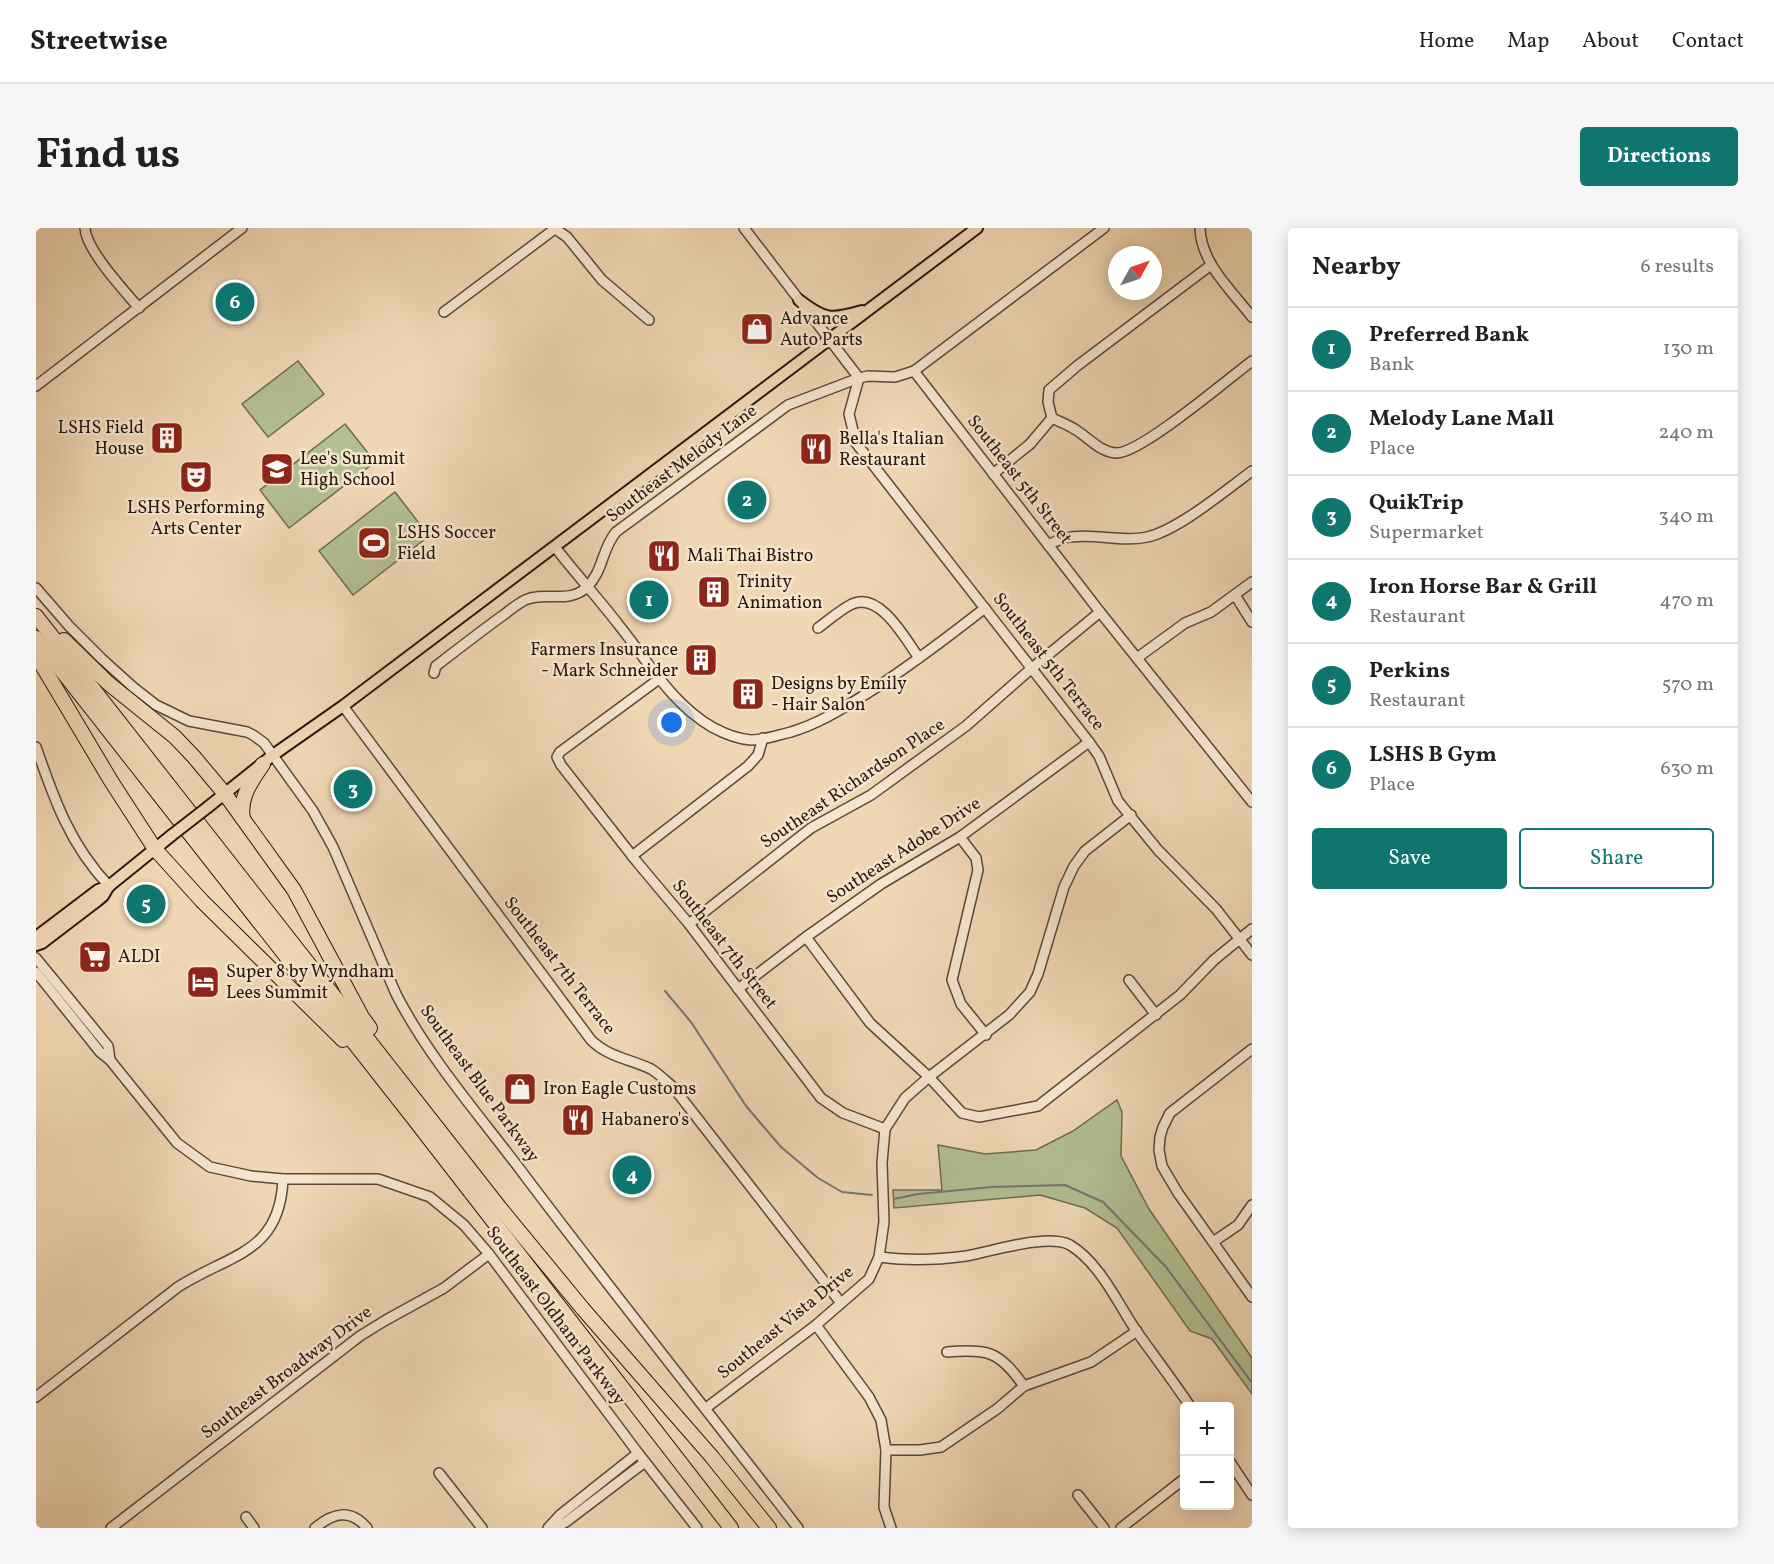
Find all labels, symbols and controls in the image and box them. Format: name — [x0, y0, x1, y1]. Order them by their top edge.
text: Streetwise — [30, 22, 168, 61]
text: Home — [1419, 27, 1474, 56]
text: Map — [1507, 27, 1549, 56]
text: About — [1582, 27, 1639, 56]
text: Contact — [1672, 27, 1744, 56]
text: Find us — [36, 127, 180, 186]
button: Directions — [1580, 127, 1738, 186]
north arrow — [1108, 246, 1162, 300]
text: Nearby — [1312, 249, 1401, 285]
text: 6 results — [1641, 253, 1714, 281]
pin: 6 — [216, 280, 254, 325]
place label: Advance Auto Parts — [780, 307, 863, 353]
shop icon: Advance Auto Parts — [739, 311, 775, 347]
text: Preferred Bank — [1369, 320, 1529, 351]
text: 1 — [1327, 335, 1336, 363]
text: 130 m — [1663, 335, 1714, 363]
text: Bank — [1369, 351, 1414, 379]
street label: Southeast Melody Lane — [601, 399, 763, 529]
text: Melody Lane Mall — [1369, 404, 1554, 435]
street label: Southeast 5th Street — [960, 410, 1078, 550]
place label: LSHS Field House — [58, 416, 144, 462]
text: 2 — [1326, 419, 1337, 447]
text: 240 m — [1659, 419, 1714, 447]
building icon: LSHS Field House — [149, 420, 185, 456]
place label: Bella's Italian Restaurant — [839, 427, 944, 473]
restaurant icon: Bella's Italian Restaurant — [798, 431, 834, 467]
text: Place — [1369, 435, 1415, 463]
place label: Lee's Summit High School — [300, 447, 405, 493]
school or university icon: Lee's Summit High School — [259, 451, 295, 487]
theatre icon: LSHS Performing Arts Center — [178, 459, 214, 495]
pin: 2 — [728, 478, 766, 522]
text: QuikTrip — [1369, 488, 1464, 519]
place label: LSHS Performing Arts Center — [127, 496, 265, 542]
text: 3 — [1326, 503, 1337, 531]
text: 340 m — [1658, 503, 1714, 531]
text: Supermarket — [1369, 519, 1484, 547]
place label: LSHS Soccer Field — [397, 521, 496, 567]
sports icon: LSHS Soccer Field — [356, 525, 392, 561]
restaurant icon: Mali Thai Bistro — [646, 538, 682, 574]
place label: Mali Thai Bistro — [687, 544, 813, 569]
place label: Trinity Animation — [737, 570, 823, 616]
text: Iron Horse Bar & Grill — [1369, 572, 1597, 603]
building icon: Trinity Animation — [696, 574, 732, 610]
pin: 1 — [630, 578, 668, 622]
text: 4 — [1325, 587, 1338, 615]
text: 470 m — [1659, 587, 1714, 615]
street label: Southeast 5th Terrace — [986, 588, 1110, 736]
text: Restaurant — [1369, 603, 1466, 631]
place label: Farmers Insurance - Mark Schneider — [530, 638, 678, 684]
building icon: Farmers Insurance - Mark Schneider — [683, 642, 719, 678]
text: Perkins — [1369, 656, 1450, 687]
text: 5 — [1327, 671, 1336, 699]
text: 570 m — [1662, 671, 1714, 699]
place label: Designs by Emily - Hair Salon — [771, 672, 907, 718]
building icon: Designs by Emily - Hair Salon — [730, 676, 766, 712]
text: Restaurant — [1369, 687, 1466, 715]
your location — [657, 708, 686, 737]
street label: Southeast Richardson Place — [756, 713, 950, 855]
text: LSHS B Gym — [1369, 740, 1497, 771]
text: 6 — [1326, 755, 1337, 783]
text: 630 m — [1661, 755, 1714, 783]
pin: 3 — [334, 766, 372, 812]
text: Place — [1369, 771, 1415, 799]
street label: Southeast Adobe Drive — [822, 792, 986, 910]
button: Save — [1312, 828, 1507, 889]
button: Share — [1519, 828, 1714, 889]
street label: Southeast 7th Street — [665, 875, 783, 1015]
pin: 5 — [126, 882, 166, 926]
street label: Southeast 7th Terrace — [497, 892, 621, 1040]
supermarket icon: ALDI — [77, 939, 113, 975]
place label: ALDI — [118, 945, 160, 970]
place label: Super 8 by Wyndham Lees Summit — [226, 960, 394, 1006]
hotel icon: Super 8 by Wyndham Lees Summit — [185, 964, 221, 1000]
street label: Southeast Blue Parkway — [413, 1000, 545, 1168]
shop icon: Iron Eagle Customs — [502, 1071, 538, 1107]
place label: Iron Eagle Customs — [543, 1077, 696, 1102]
restaurant icon: Habanero's — [560, 1102, 596, 1138]
place label: Habanero's — [601, 1108, 689, 1133]
pin: 4 — [612, 1152, 652, 1198]
street label: Southeast Oldham Parkway — [479, 1221, 631, 1411]
street label: Southeast Vista Drive — [713, 1260, 859, 1386]
street label: Southeast Broadway Drive — [196, 1300, 378, 1446]
map controls — [1180, 1402, 1234, 1510]
button: + — [1180, 1402, 1234, 1456]
button: − — [1180, 1456, 1234, 1510]

